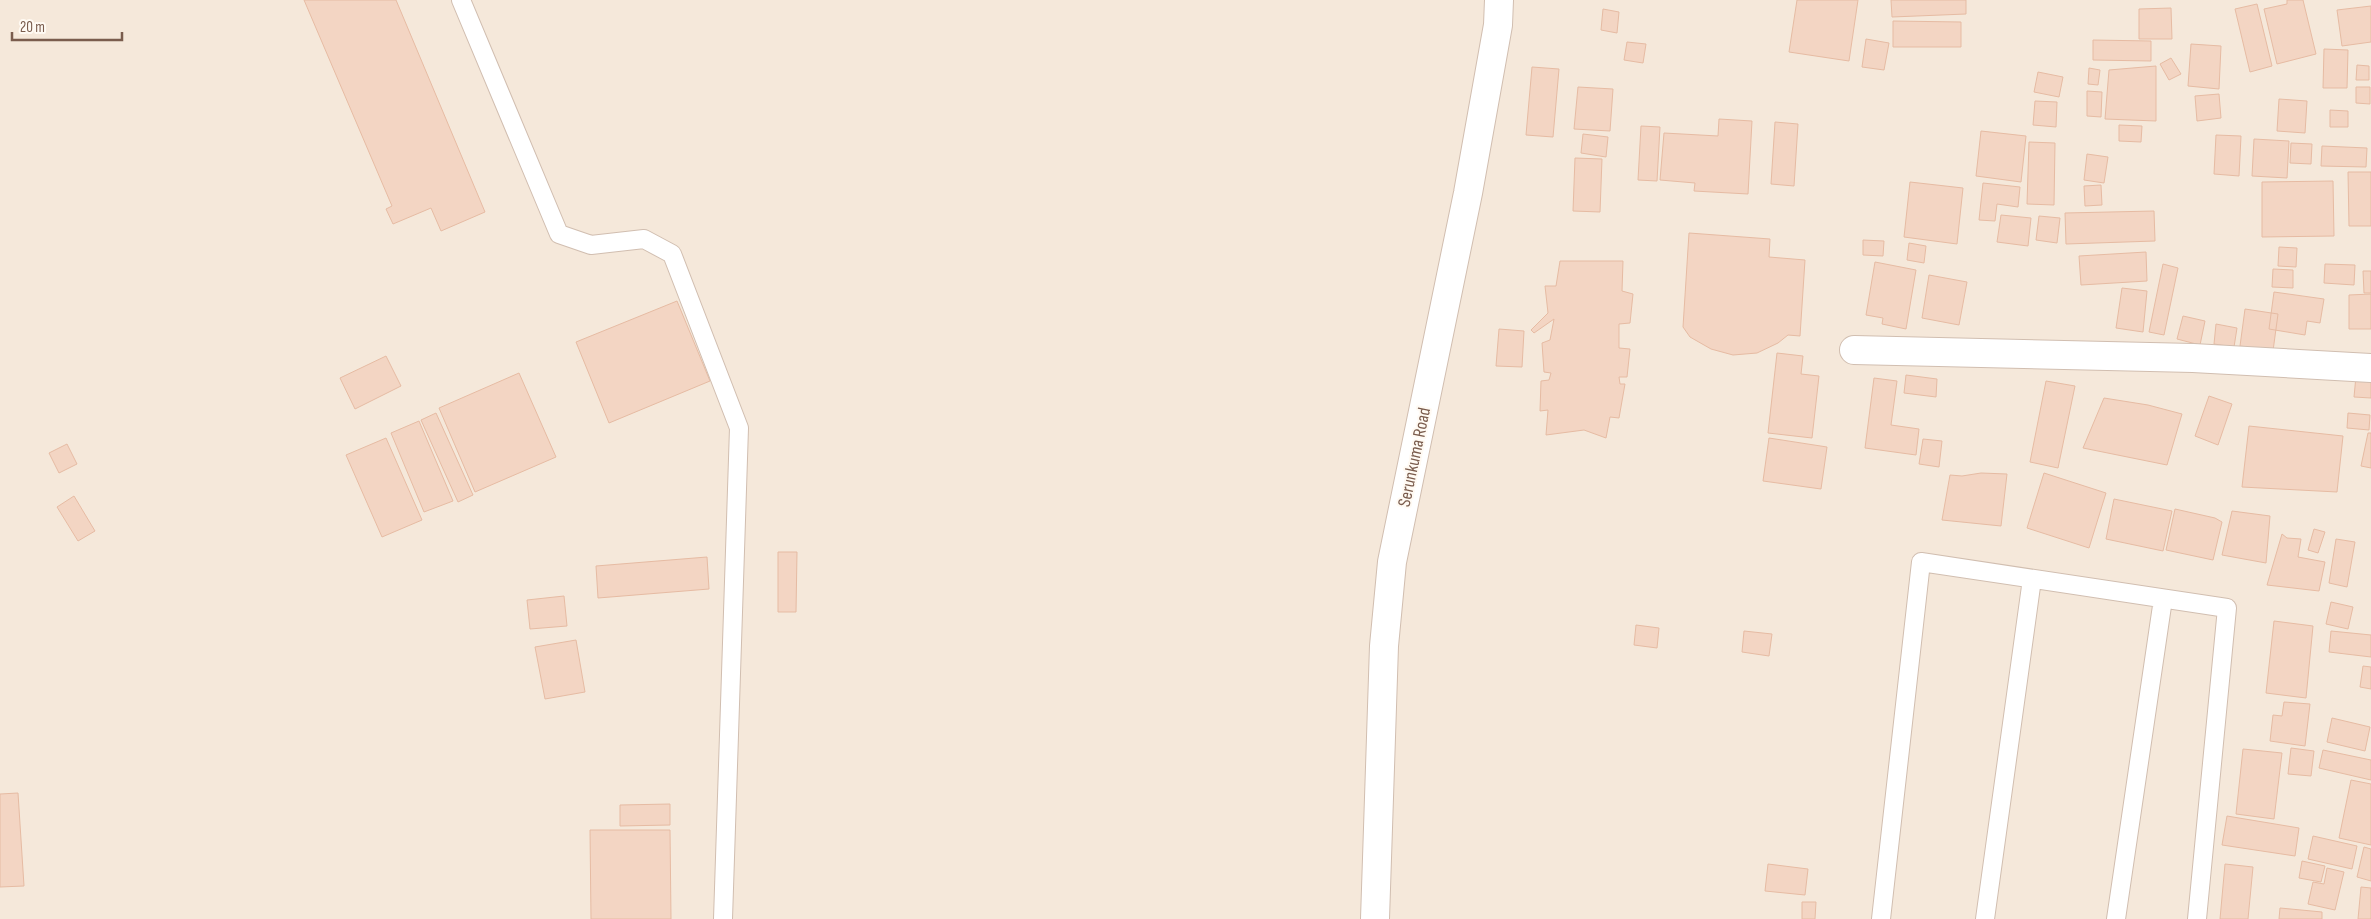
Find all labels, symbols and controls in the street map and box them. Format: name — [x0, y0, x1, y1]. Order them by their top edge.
scale bar — [12, 10, 122, 42]
text: 20 m — [20, 18, 45, 37]
street label: Serunkuma Road — [1394, 405, 1435, 509]

